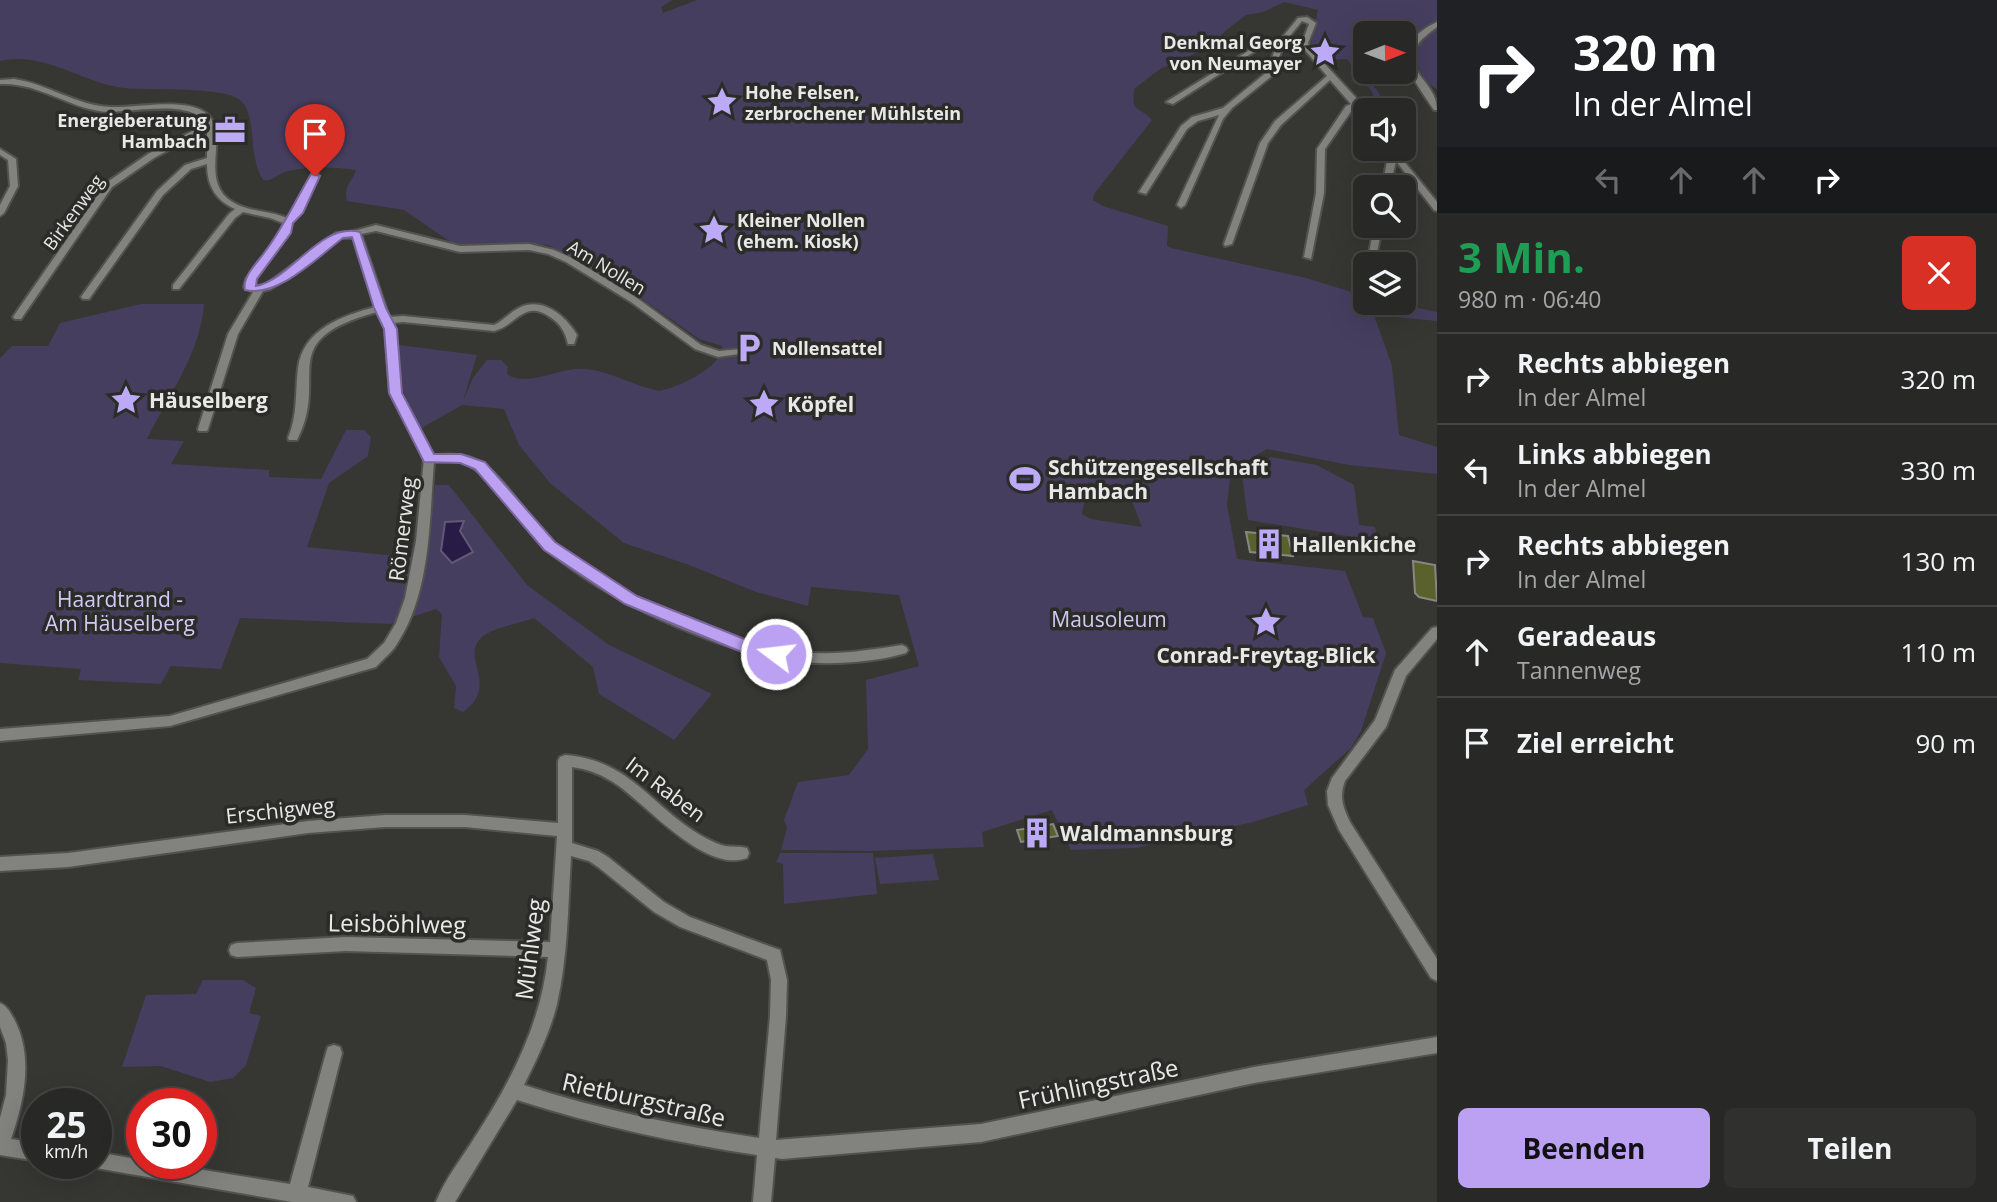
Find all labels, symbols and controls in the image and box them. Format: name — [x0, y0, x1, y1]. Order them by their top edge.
text: 320 m — [1573, 19, 1718, 85]
north arrow — [1353, 21, 1416, 84]
map controls — [1353, 21, 1416, 315]
icon: right — [1458, 28, 1549, 119]
place label: Denkmal Georg von Neumayer — [1163, 30, 1302, 75]
place icon: Denkmal Georg von Neumayer — [1308, 35, 1342, 69]
place label: Hohe Felsen, zerbrochener Mühlstein — [745, 80, 961, 125]
text: In der Almel — [1573, 82, 1753, 125]
place icon: Hohe Felsen, zerbrochener Mühlstein — [705, 85, 739, 119]
button: sound — [1353, 98, 1416, 161]
pin — [285, 104, 345, 176]
place label: Energieberatung Hambach — [57, 108, 207, 153]
office icon: Energieberatung Hambach — [213, 113, 247, 147]
icon: arrive — [296, 115, 334, 153]
icon: left — [1589, 161, 1627, 199]
icon: ahead — [1662, 161, 1700, 199]
icon: ahead — [1735, 161, 1773, 199]
icon: right — [1808, 161, 1846, 199]
street label: Birkenweg — [37, 169, 109, 255]
button: search — [1353, 175, 1416, 238]
place label: Kleiner Nollen (ehem. Kiosk) — [737, 208, 865, 253]
place icon: Kleiner Nollen (ehem. Kiosk) — [697, 213, 731, 247]
text: 3 Min. — [1458, 228, 1585, 285]
street label: Am Nollen — [563, 234, 651, 300]
button: close — [1902, 236, 1976, 310]
button: layers — [1353, 252, 1416, 315]
text: 980 m · 06:40 — [1458, 283, 1601, 315]
parking icon: Nollensattel — [732, 331, 766, 365]
place label: Nollensattel — [772, 336, 883, 360]
text: Rechts abbiegen — [1517, 345, 1730, 381]
icon: right — [1458, 360, 1496, 398]
text: 320 m — [1901, 361, 1976, 397]
text: In der Almel — [1517, 381, 1646, 413]
place icon: Häuselberg — [109, 383, 143, 417]
place label: Häuselberg — [149, 386, 268, 414]
place icon: Köpfel — [747, 387, 781, 421]
place label: Köpfel — [787, 390, 854, 418]
text: Links abbiegen — [1517, 436, 1712, 472]
icon: left — [1458, 451, 1496, 489]
text: 330 m — [1901, 452, 1976, 488]
place label: Schützengesellschaft Hambach — [1048, 453, 1268, 505]
sports icon: Schützengesellschaft Hambach — [1008, 462, 1042, 496]
text: In der Almel — [1517, 472, 1646, 504]
street label: Römerweg — [382, 475, 422, 583]
building icon: Hallenkiche — [1252, 527, 1286, 561]
text: Rechts abbiegen — [1517, 527, 1730, 563]
place label: Hallenkiche — [1292, 530, 1416, 558]
icon: right — [1458, 542, 1496, 580]
text: 130 m — [1901, 543, 1976, 579]
text: In der Almel — [1517, 563, 1646, 595]
park label: Haardtrand - Am Häuselberg — [45, 585, 195, 637]
park label: Mausoleum — [1051, 605, 1167, 633]
place icon: Conrad-Freytag-Blick — [1249, 605, 1283, 639]
position arrow — [739, 617, 813, 691]
text: Geradeaus — [1517, 618, 1656, 654]
icon: ahead — [1458, 633, 1496, 671]
text: 110 m — [1901, 634, 1976, 670]
place label: Conrad-Freytag-Blick — [1156, 641, 1376, 669]
text: Tannenweg — [1517, 654, 1641, 686]
icon: arrive — [1458, 724, 1496, 762]
text: Ziel erreicht — [1517, 725, 1674, 761]
text: 90 m — [1915, 725, 1976, 761]
street label: Im Raben — [620, 750, 712, 828]
street label: Erschigweg — [224, 790, 336, 830]
building icon: Waldmannsburg — [1020, 816, 1054, 850]
place label: Waldmannsburg — [1060, 819, 1233, 847]
street label: Mühlweg — [506, 896, 552, 1002]
street label: Leisböhlweg — [327, 905, 467, 941]
street label: Frühlingstraße — [1015, 1050, 1181, 1116]
street label: Rietburgstraße — [559, 1064, 729, 1134]
speed limit sign: 30 — [126, 1088, 217, 1179]
text: 25 — [46, 1101, 87, 1148]
button: Beenden — [1458, 1108, 1710, 1188]
button: Teilen — [1724, 1108, 1976, 1188]
text: km/h — [45, 1139, 88, 1163]

